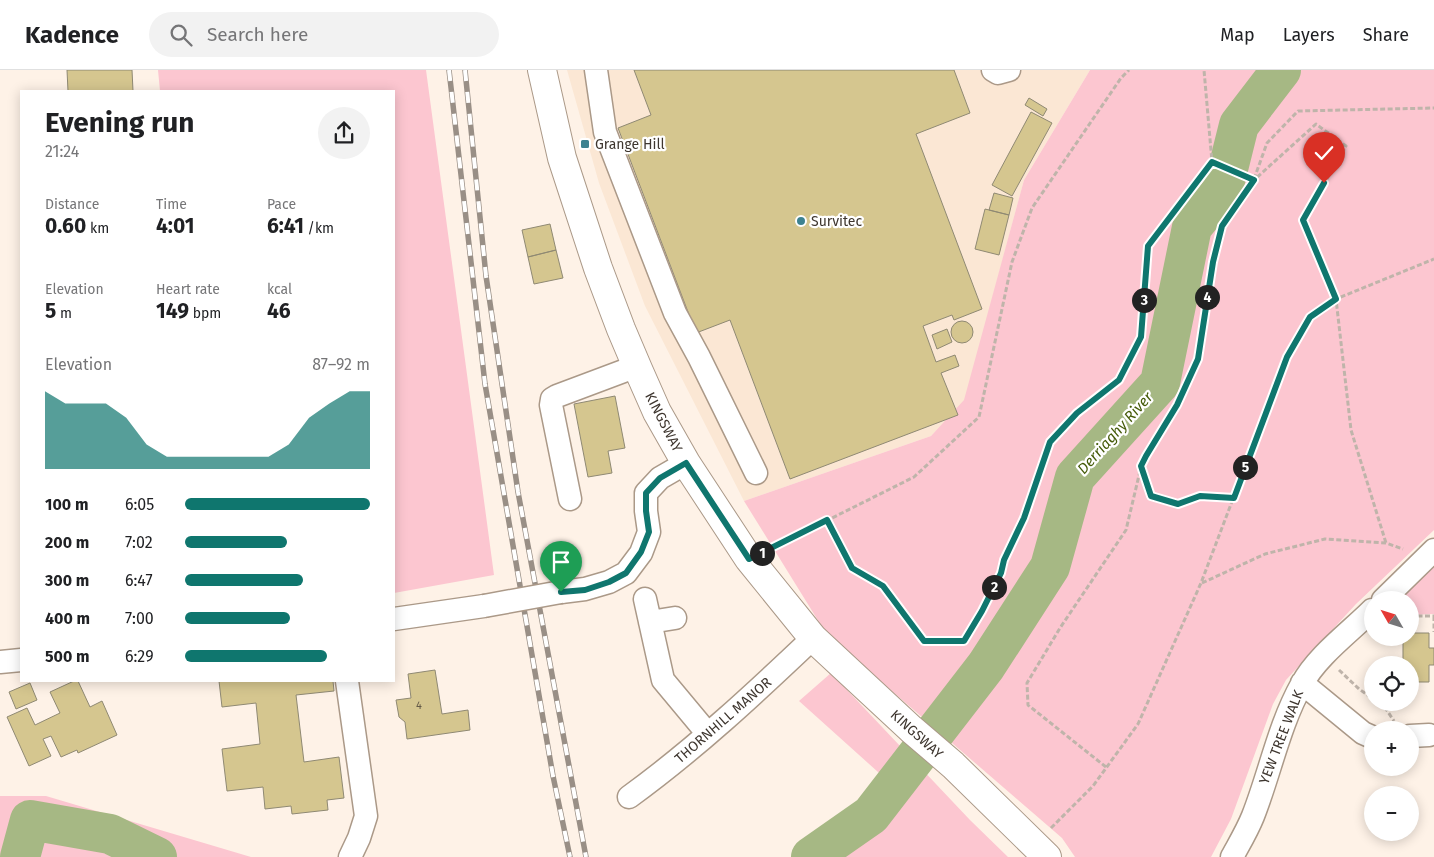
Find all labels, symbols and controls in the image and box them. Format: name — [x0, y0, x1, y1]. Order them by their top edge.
search box — [149, 12, 499, 57]
text: Kadence — [25, 21, 119, 49]
icon: search — [167, 21, 195, 49]
text: Search here — [207, 23, 308, 46]
text: Map — [1220, 24, 1255, 46]
text: Layers — [1283, 24, 1335, 46]
text: Share — [1363, 24, 1409, 46]
text: Evening run — [45, 106, 194, 139]
button: share — [318, 107, 370, 159]
pin — [1303, 132, 1345, 183]
place label: Grange Hill — [595, 136, 665, 153]
marker: Grange Hill — [579, 138, 591, 150]
icon: check — [1310, 139, 1338, 167]
text: 21:24 — [45, 142, 79, 161]
text: Distance — [45, 196, 99, 213]
text: Time — [156, 196, 187, 213]
text: Pace — [267, 196, 296, 213]
text: 0.60 — [45, 213, 86, 239]
text: 4:01 — [156, 213, 194, 239]
text: 6:41 — [267, 213, 304, 239]
place label: Survitec — [811, 213, 862, 230]
marker: Survitec — [795, 215, 807, 227]
text: km — [86, 220, 109, 237]
text: /km — [304, 220, 334, 237]
text: Elevation — [45, 281, 104, 298]
text: Heart rate — [156, 281, 220, 298]
text: kcal — [267, 281, 292, 298]
pin: 4 — [1194, 284, 1220, 310]
pin: 3 — [1132, 288, 1156, 312]
text: 4 — [1204, 289, 1211, 306]
text: 3 — [1141, 292, 1148, 309]
text: 5 — [45, 298, 56, 324]
text: 149 — [156, 298, 189, 324]
text: 46 — [267, 298, 291, 324]
text: m — [56, 305, 72, 322]
text: bpm — [189, 305, 221, 322]
text: Elevation — [45, 355, 112, 374]
text: 87–92 m — [312, 355, 370, 374]
water label: Derriaghy River — [1074, 387, 1157, 478]
street label: KINGSWAY — [641, 389, 686, 455]
pin: 5 — [1232, 454, 1258, 480]
text: 5 — [1242, 459, 1249, 476]
text: 100 m — [45, 495, 88, 514]
text: 6:05 — [125, 495, 154, 514]
text: 200 m — [45, 533, 89, 552]
text: 7:02 — [125, 533, 153, 552]
pin: 1 — [750, 540, 774, 566]
pin — [540, 541, 582, 592]
text: 1 — [759, 545, 766, 562]
icon: arrive — [547, 548, 575, 576]
text: 300 m — [45, 571, 89, 590]
text: 6:47 — [125, 571, 153, 590]
pin: 2 — [982, 574, 1006, 600]
text: 2 — [991, 579, 998, 596]
north arrow — [1364, 591, 1419, 646]
map controls — [1364, 591, 1419, 841]
text: 400 m — [45, 609, 90, 628]
text: 7:00 — [125, 609, 154, 628]
text: 500 m — [45, 647, 90, 666]
text: 6:29 — [125, 647, 154, 666]
button: locate — [1364, 656, 1419, 711]
street label: THORNHILL MANOR — [672, 673, 775, 767]
street label: YEW TREE WALK — [1256, 687, 1308, 787]
house number: 4 — [416, 699, 422, 712]
street label: KINGSWAY — [887, 706, 947, 763]
button: + — [1364, 721, 1419, 776]
button: − — [1364, 786, 1419, 841]

